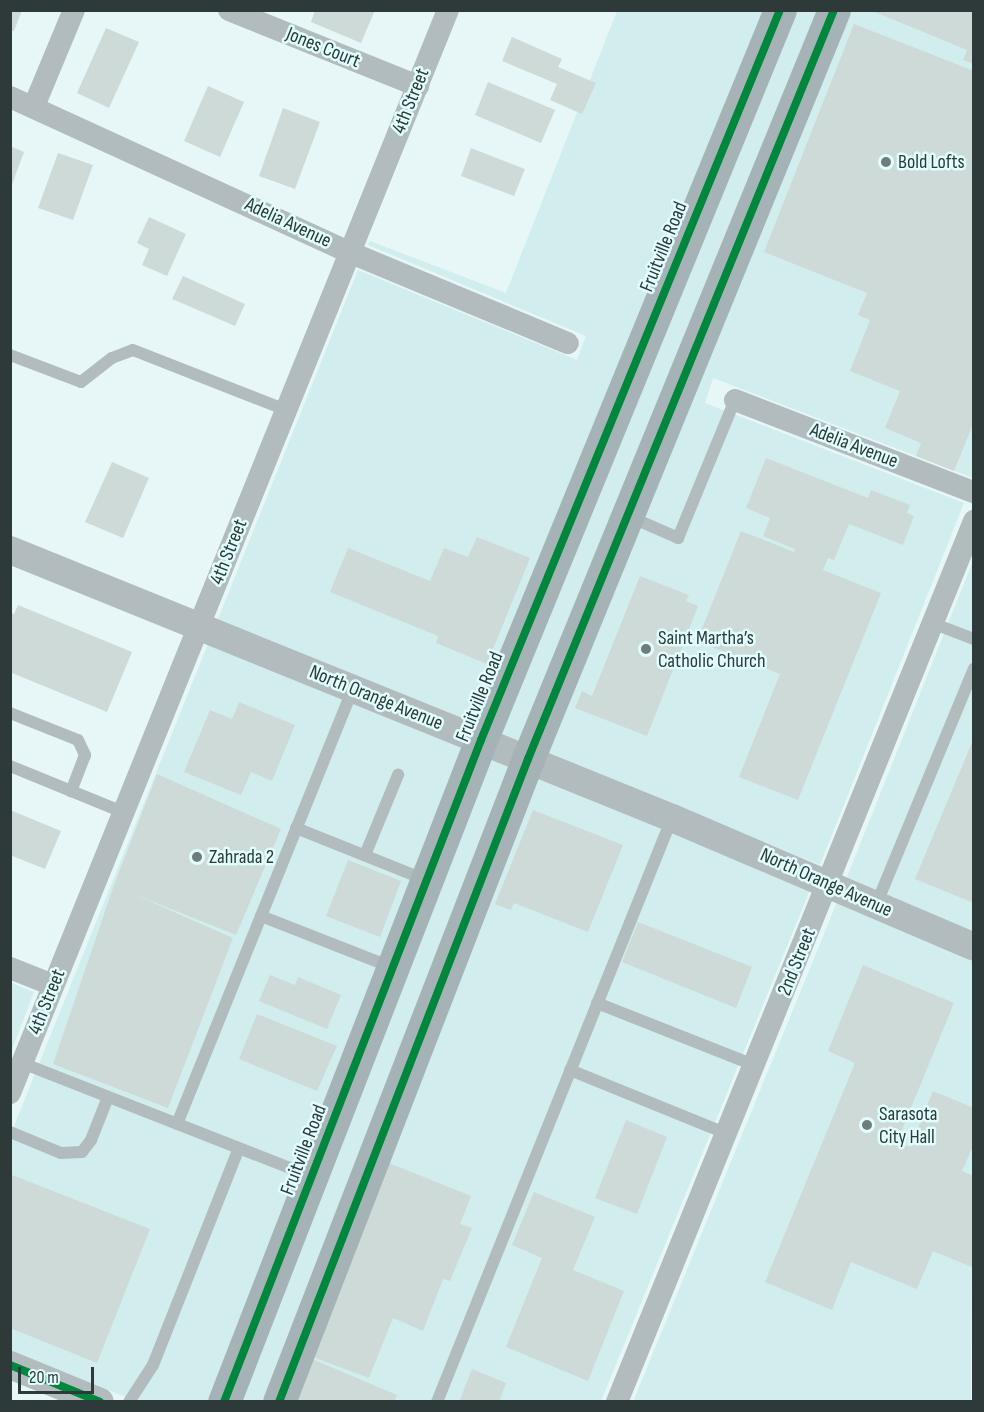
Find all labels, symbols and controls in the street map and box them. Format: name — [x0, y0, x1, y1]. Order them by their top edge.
street label: Jones Court — [283, 22, 363, 74]
street label: 4th Street — [387, 65, 435, 137]
place label: Bold Lofts — [898, 150, 965, 174]
marker: Bold Lofts — [879, 155, 893, 169]
street label: Adelia Avenue — [241, 193, 335, 253]
street label: Fruitville Road — [635, 198, 693, 296]
street label: Adelia Avenue — [807, 418, 901, 474]
street label: 4th Street — [205, 516, 253, 588]
place label: Saint Martha’s Catholic Church — [658, 626, 766, 673]
marker: Saint Martha’s Catholic Church — [639, 642, 653, 656]
street label: Fruitville Road — [451, 648, 509, 746]
street label: North Orange Avenue — [306, 660, 446, 736]
street label: North Orange Avenue — [756, 843, 896, 923]
place label: Zahrada 2 — [209, 845, 274, 869]
marker: Zahrada 2 — [190, 850, 204, 864]
street label: 2nd Street — [773, 925, 821, 999]
street label: 4th Street — [23, 966, 71, 1038]
street label: Fruitville Road — [276, 1101, 332, 1199]
place label: Sarasota City Hall — [879, 1102, 938, 1149]
marker: Sarasota City Hall — [860, 1118, 874, 1132]
scale bar — [21, 1355, 98, 1393]
text: 20 m — [29, 1367, 59, 1388]

